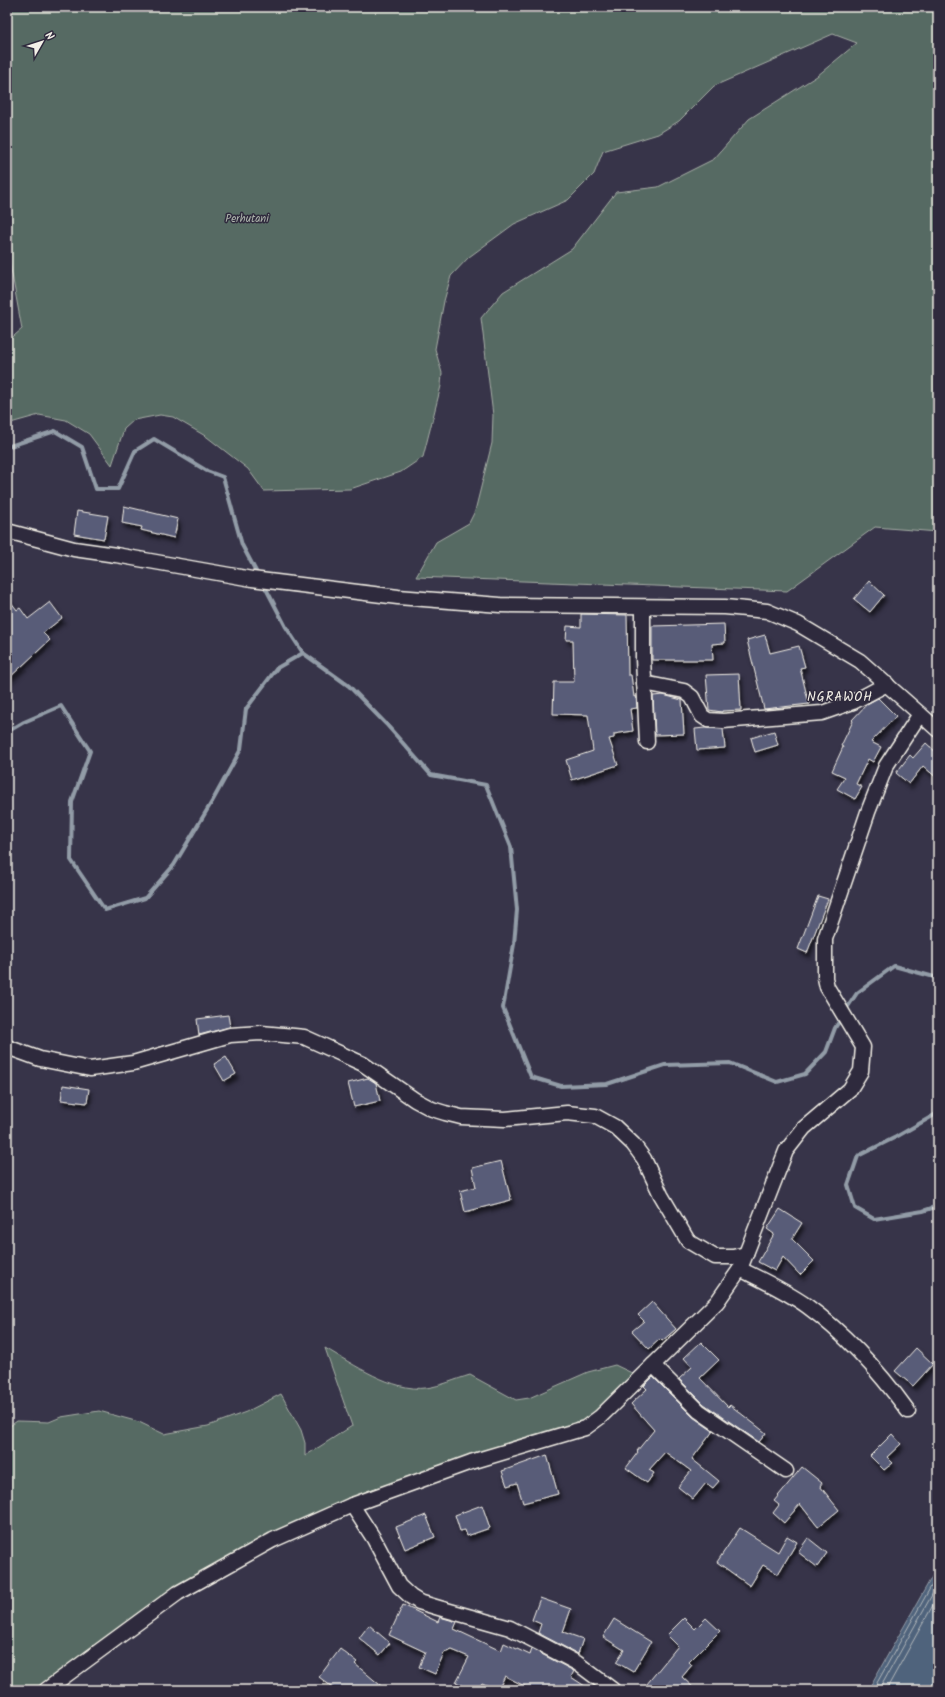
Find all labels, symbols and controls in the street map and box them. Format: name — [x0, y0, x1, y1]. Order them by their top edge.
north arrow — [22, 22, 62, 62]
text: N — [40, 28, 58, 45]
park label: Perhutani — [225, 210, 269, 228]
district label: NGRAWOH — [807, 687, 873, 708]

